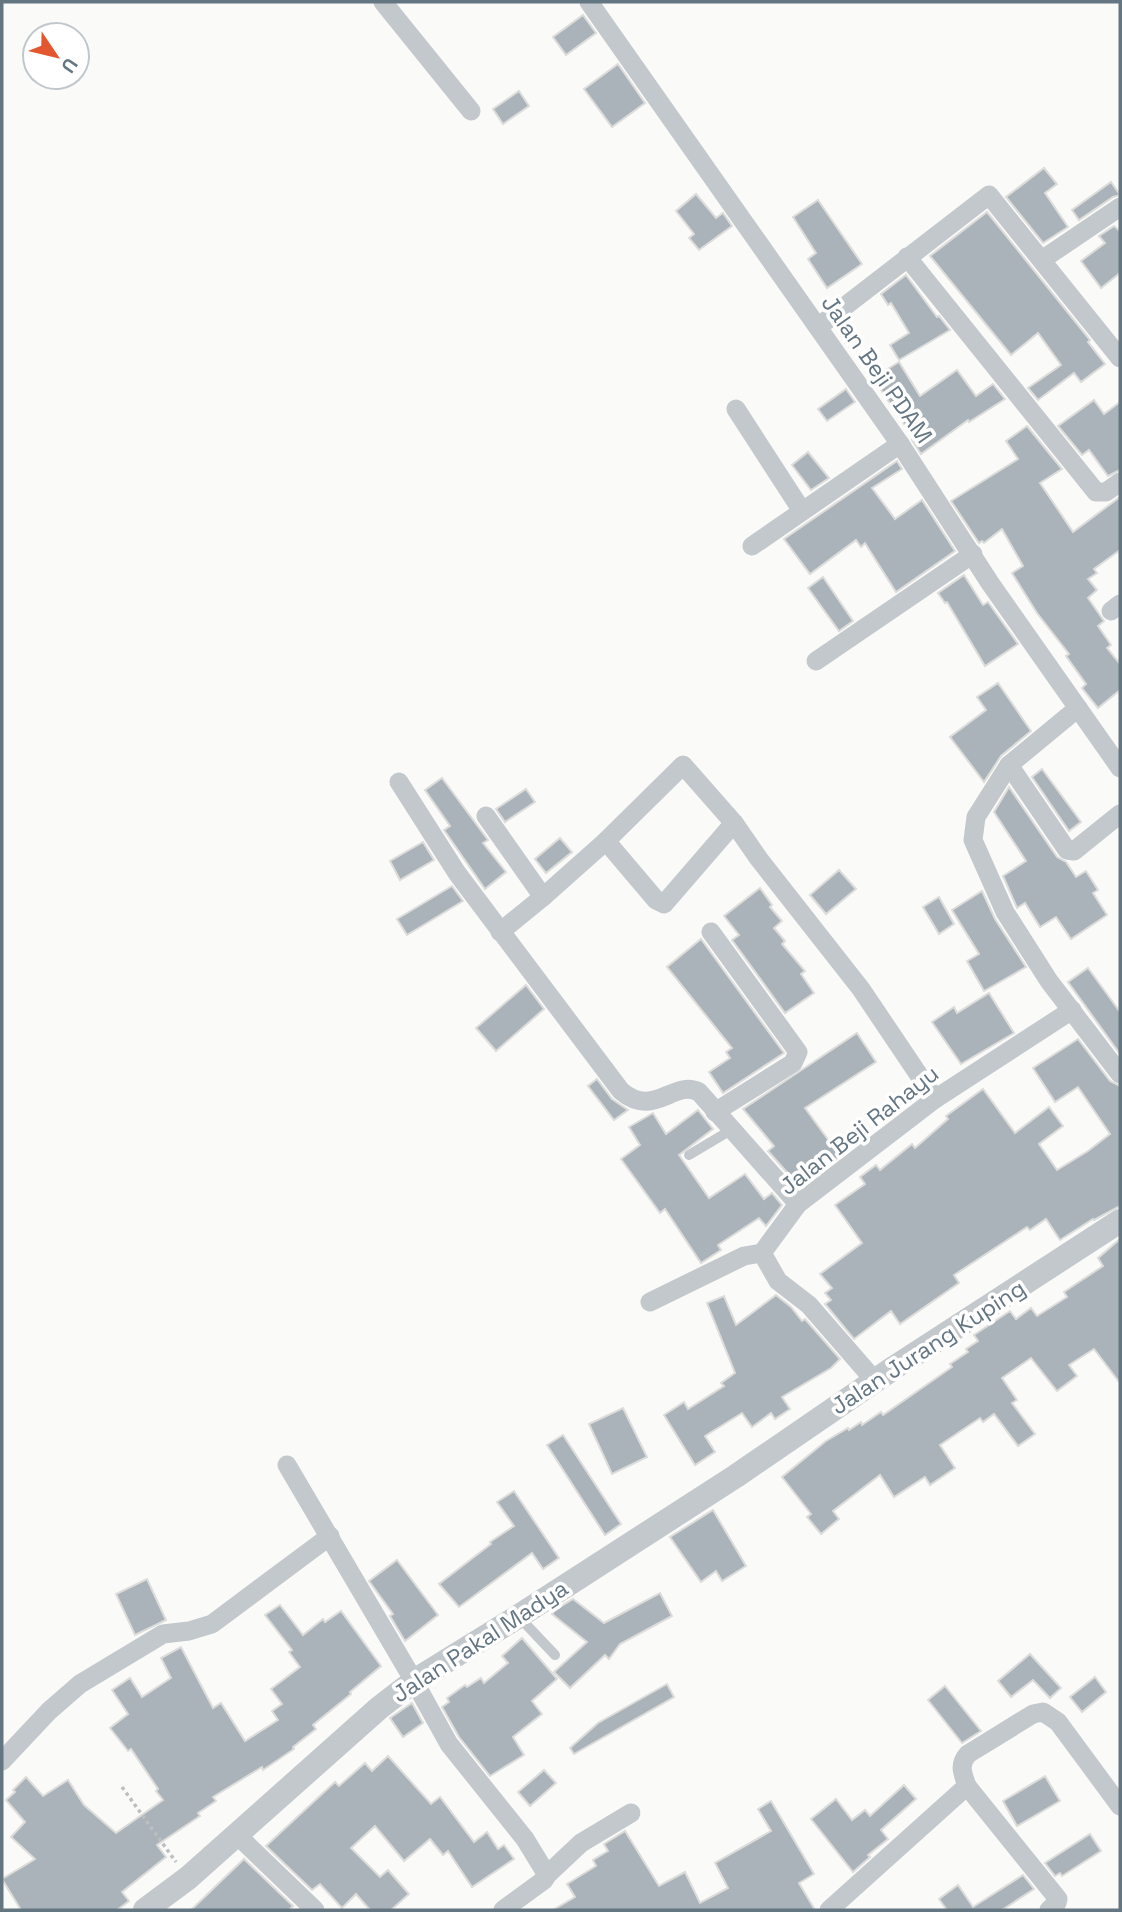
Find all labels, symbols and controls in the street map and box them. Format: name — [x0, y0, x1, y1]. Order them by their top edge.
north arrow — [21, 21, 91, 91]
text: U — [56, 53, 83, 78]
street label: Jalan Beji PDAM — [815, 289, 939, 449]
street label: Jalan Beji Rahayu — [773, 1058, 945, 1202]
street label: Jalan Jurang Kuping — [825, 1273, 1031, 1421]
street label: Jalan Pakal Madya — [386, 1573, 574, 1709]

